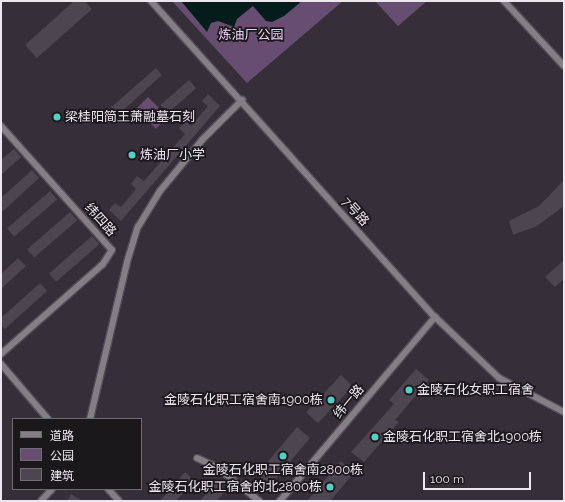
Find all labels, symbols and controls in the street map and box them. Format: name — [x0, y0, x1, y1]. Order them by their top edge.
park label: 炼油厂公园 — [219, 27, 283, 43]
place label: 梁桂阳简王萧融墓石刻 — [65, 109, 195, 125]
marker: 梁桂阳简王萧融墓石刻 — [52, 112, 62, 122]
place label: 炼油厂小学 — [140, 147, 205, 163]
marker: 炼油厂小学 — [127, 150, 137, 160]
street label: 7号路 — [338, 195, 372, 229]
street label: 纬四路 — [81, 200, 119, 240]
street label: 纬一路 — [330, 382, 368, 422]
place label: 金陵石化女职工宿舍 — [417, 382, 534, 398]
marker: 金陵石化女职工宿舍 — [404, 385, 414, 395]
place label: 金陵石化职工宿舍南1900栋 — [164, 392, 323, 408]
marker: 金陵石化职工宿舍南1900栋 — [326, 395, 336, 405]
legend — [12, 418, 142, 490]
text: 道路 — [50, 429, 74, 443]
place label: 金陵石化职工宿舍北1900栋 — [383, 429, 542, 445]
marker: 金陵石化职工宿舍北1900栋 — [370, 432, 380, 442]
text: 公园 — [50, 449, 74, 463]
marker: 金陵石化职工宿舍南2800栋 — [278, 451, 288, 461]
place label: 金陵石化职工宿舍南2800栋 — [203, 462, 363, 478]
scale bar — [425, 464, 533, 490]
text: 建筑 — [50, 469, 74, 483]
text: 100 m — [430, 472, 464, 486]
place label: 金陵石化职工宿舍的北2800栋 — [149, 479, 322, 495]
marker: 金陵石化职工宿舍的北2800栋 — [325, 482, 335, 492]

